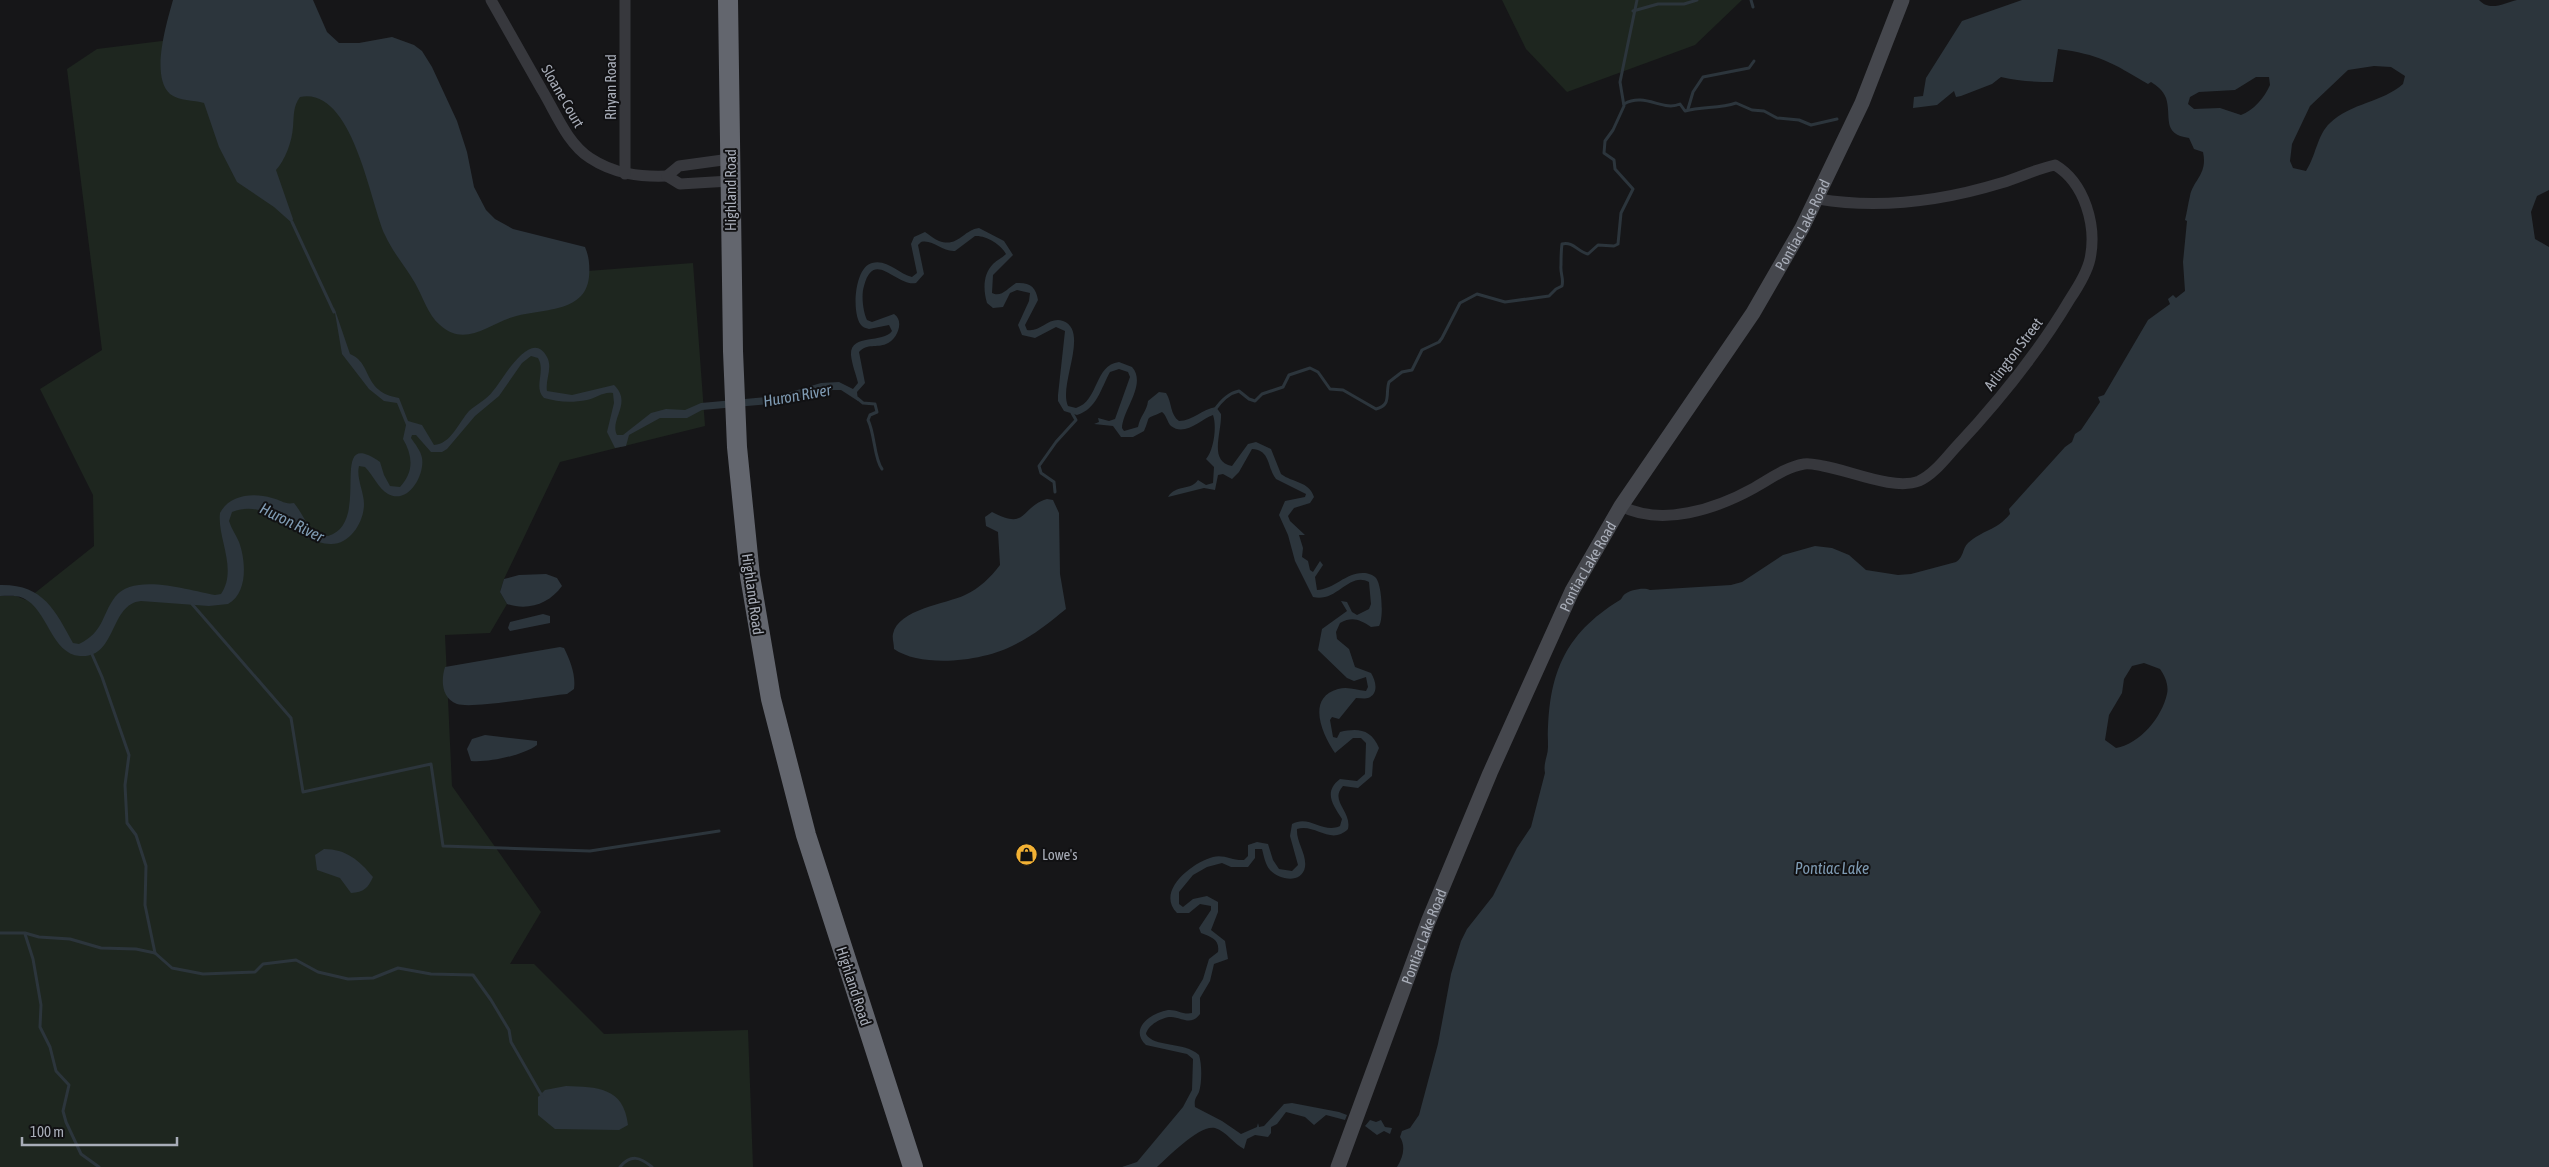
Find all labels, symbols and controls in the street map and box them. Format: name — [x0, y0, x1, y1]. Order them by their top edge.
street label: Rhyan Road — [602, 54, 619, 120]
street label: Sloane Court — [538, 61, 588, 131]
street label: Highland Road — [722, 149, 739, 231]
street label: Pontiac Lake Road — [1771, 176, 1833, 273]
street label: Arlington Street — [1980, 314, 2046, 394]
water label: Huron River — [762, 380, 834, 410]
water label: Huron River — [257, 499, 328, 546]
street label: Pontiac Lake Road — [1555, 518, 1619, 614]
street label: Highland Road — [739, 552, 767, 636]
shop icon: Lowe's — [1014, 842, 1038, 866]
place label: Lowe's — [1042, 846, 1078, 863]
water label: Pontiac Lake — [1795, 859, 1869, 877]
street label: Pontiac Lake Road — [1398, 886, 1449, 986]
street label: Highland Road — [833, 944, 875, 1028]
scale bar — [22, 1114, 178, 1146]
text: 100 m — [30, 1123, 64, 1140]

